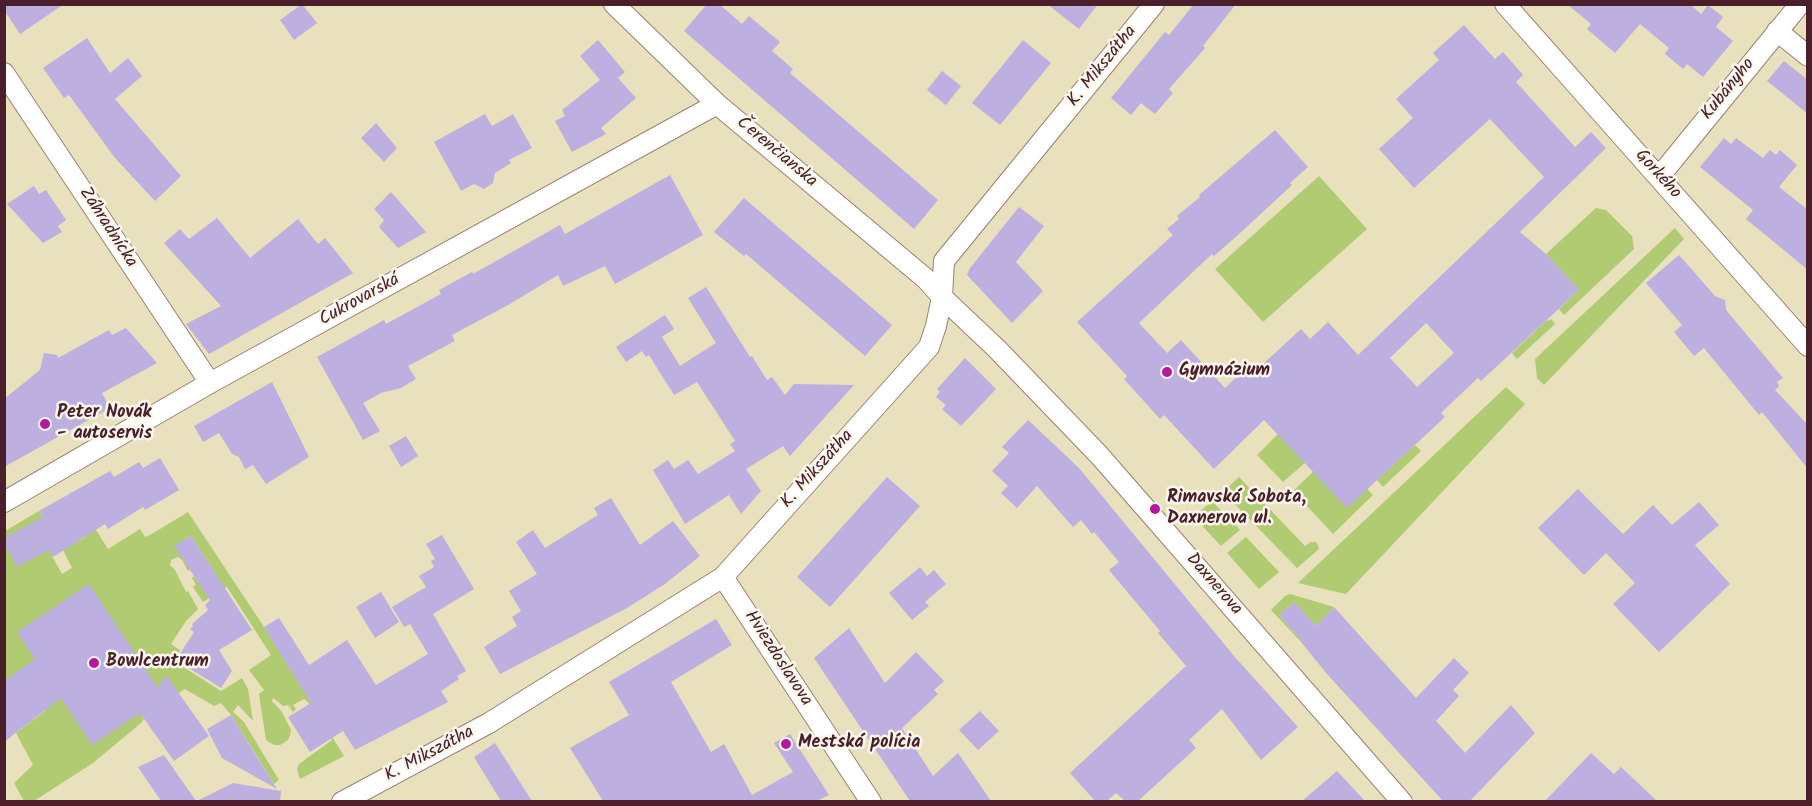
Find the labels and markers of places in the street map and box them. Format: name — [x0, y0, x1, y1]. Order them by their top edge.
place label: Gymnázium — [1179, 361, 1270, 383]
marker: Gymnázium — [1160, 365, 1174, 379]
place label: Peter Novák - autoservis — [57, 403, 152, 446]
marker: Peter Novák - autoservis — [38, 417, 52, 431]
place label: Rimavská Sobota, Daxnerova ul. — [1167, 488, 1306, 530]
marker: Rimavská Sobota, Daxnerova ul. — [1148, 502, 1162, 516]
place label: Bowlcentrum — [106, 652, 209, 674]
marker: Bowlcentrum — [87, 656, 101, 670]
place label: Mestská polícia — [798, 733, 920, 755]
marker: Mestská polícia — [779, 737, 793, 751]

